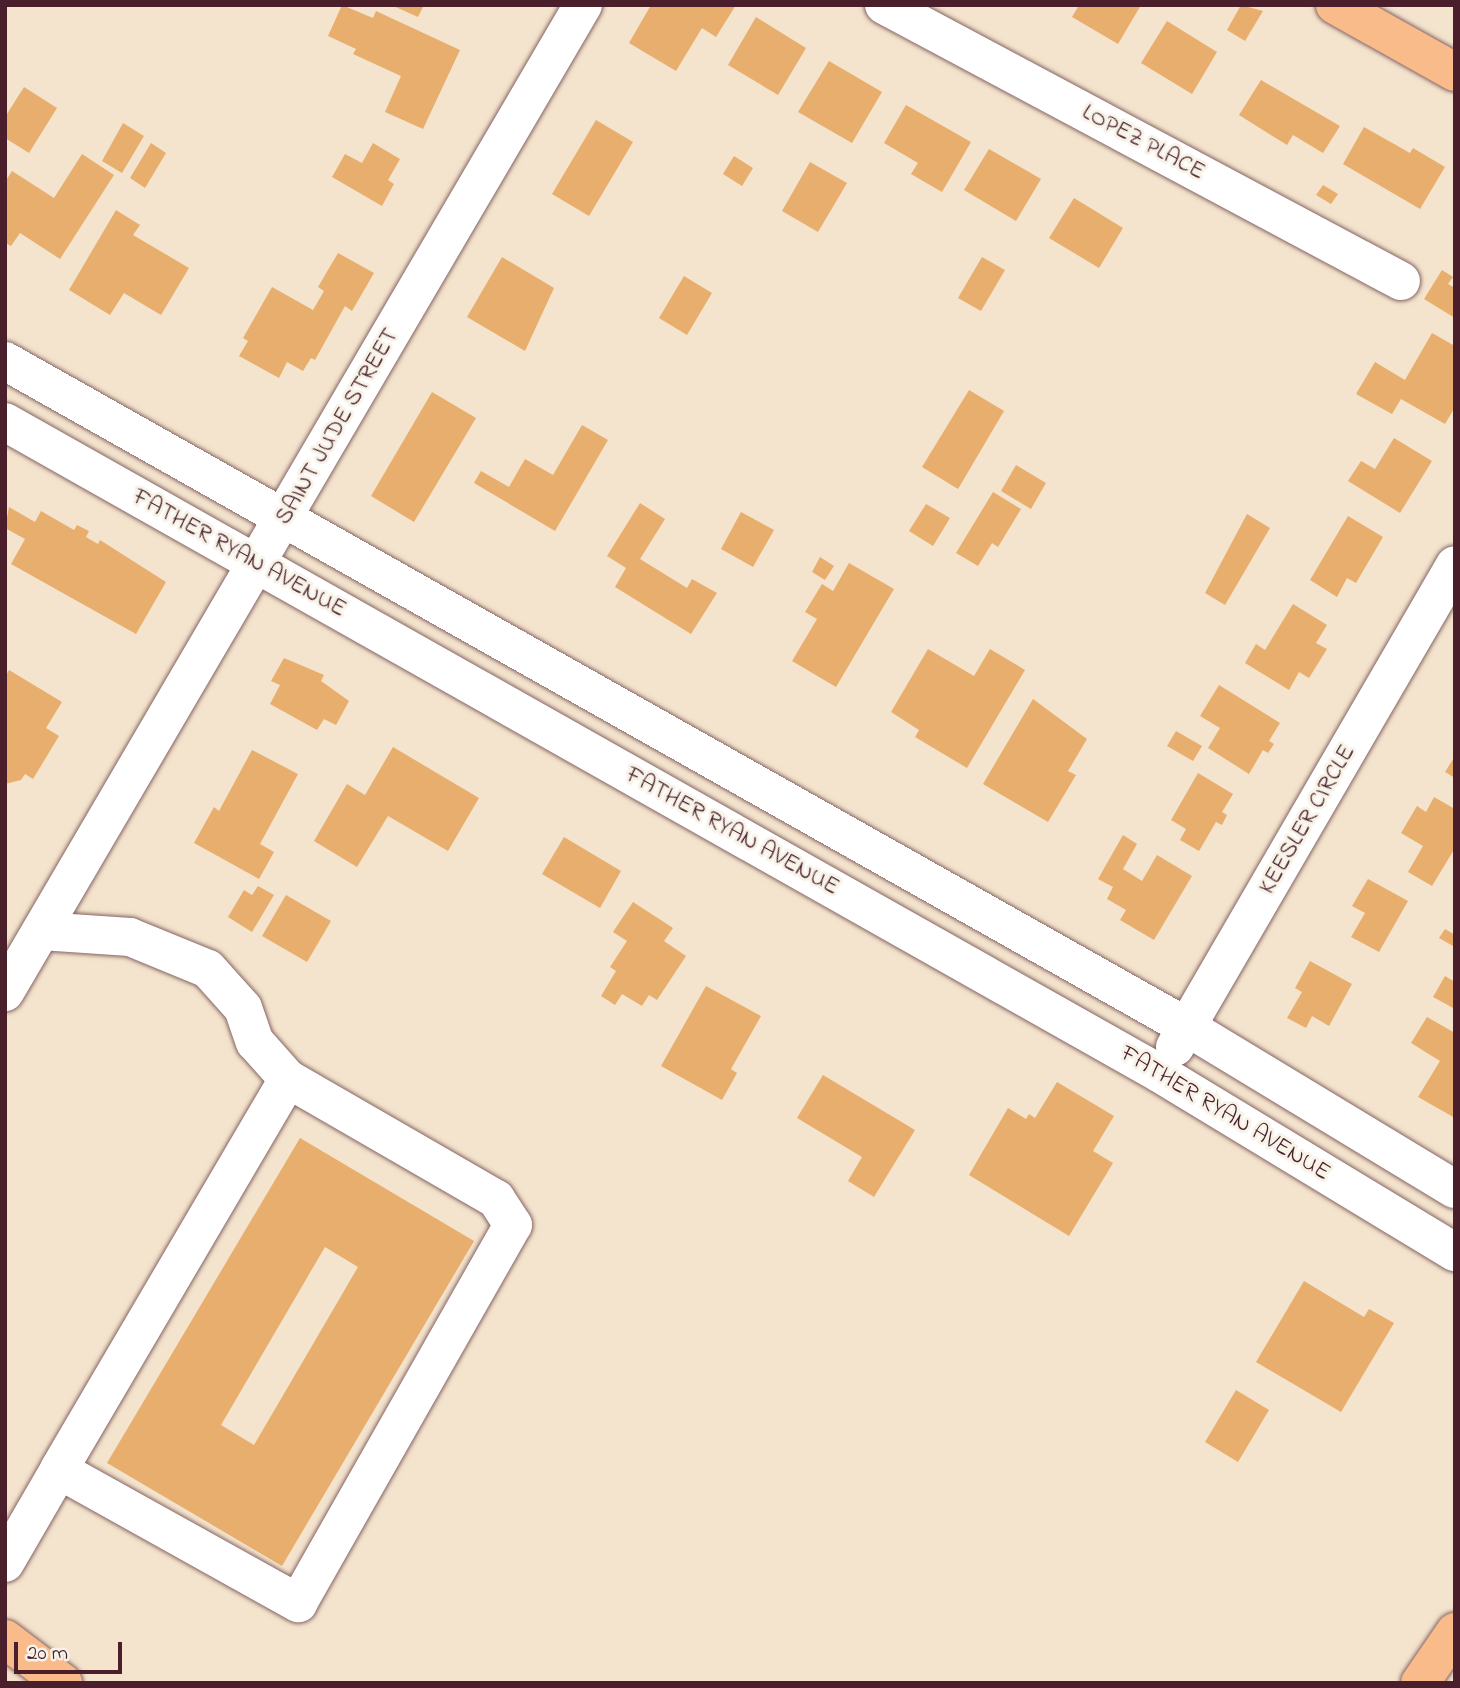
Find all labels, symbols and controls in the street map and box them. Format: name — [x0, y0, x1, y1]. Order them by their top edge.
street label: LOPEZ PLACE — [1077, 99, 1209, 187]
street label: SAINT JUDE STREET — [270, 324, 406, 530]
street label: FATHER RYAN AVENUE — [127, 483, 351, 625]
street label: KEESLER CIRCLE — [1254, 740, 1362, 900]
street label: FATHER RYAN AVENUE — [620, 761, 844, 903]
street label: FATHER RYAN AVENUE — [1115, 1040, 1335, 1188]
scale bar — [18, 1628, 126, 1672]
text: 20 m — [27, 1639, 68, 1669]

